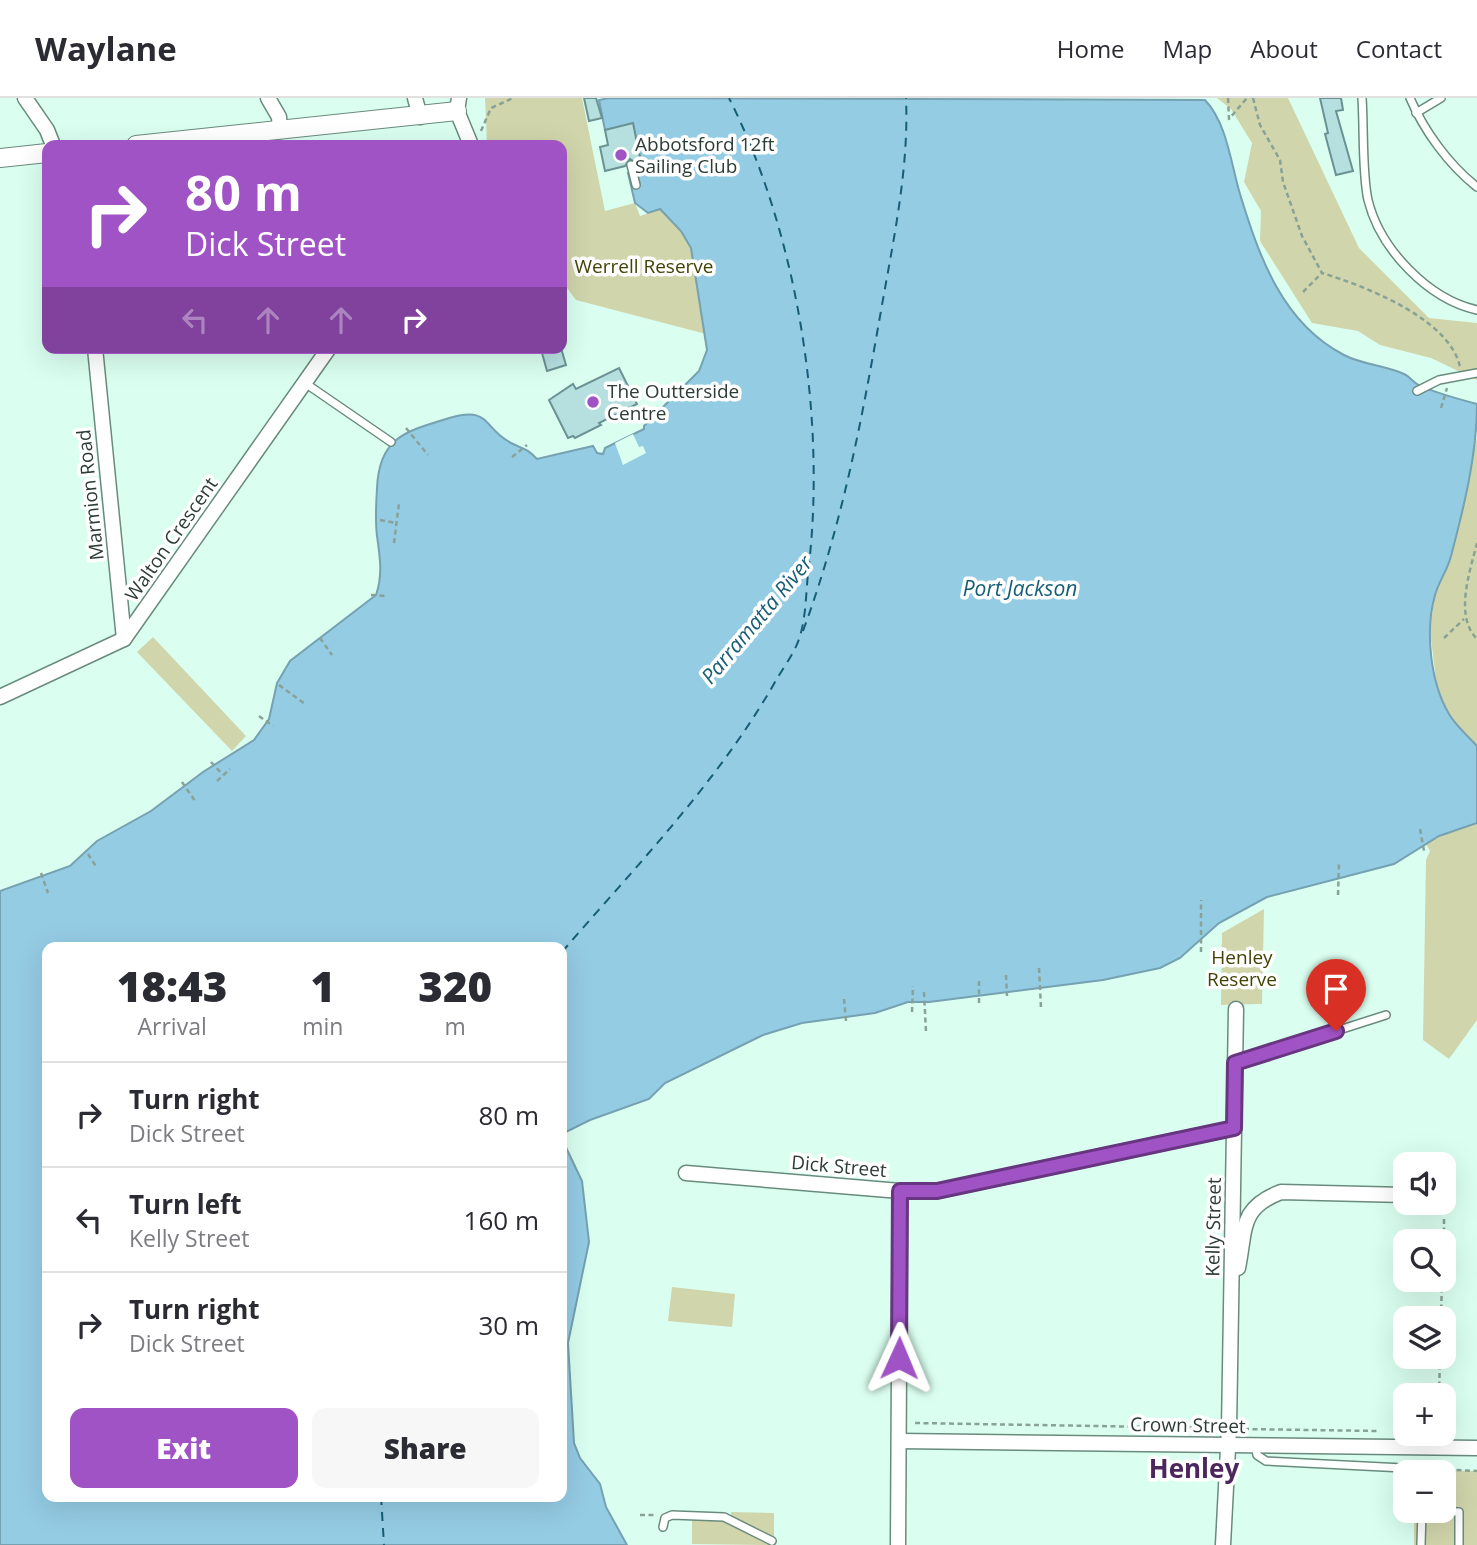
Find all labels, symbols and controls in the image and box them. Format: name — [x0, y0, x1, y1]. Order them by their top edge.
text: Waylane — [35, 26, 177, 71]
text: Home — [1057, 32, 1125, 65]
text: Map — [1163, 32, 1212, 65]
text: About — [1250, 32, 1318, 65]
text: Contact — [1356, 32, 1442, 65]
place label: Abbotsford 12ft Sailing Club — [635, 131, 775, 179]
marker: Abbotsford 12ft Sailing Club — [613, 147, 629, 163]
text: 80 m — [185, 159, 302, 225]
icon: right — [70, 168, 161, 259]
text: Dick Street — [185, 222, 346, 265]
park label: Werrell Reserve — [575, 253, 713, 279]
icon: left — [176, 301, 214, 339]
icon: ahead — [249, 301, 287, 339]
icon: ahead — [322, 301, 360, 339]
icon: right — [395, 301, 433, 339]
place label: The Outterside Centre — [607, 378, 739, 426]
marker: The Outterside Centre — [585, 394, 601, 410]
street label: Marmion Road — [70, 428, 110, 562]
street label: Walton Crescent — [119, 472, 223, 606]
water label: Parramatta River — [694, 549, 819, 689]
water label: Port Jackson — [963, 574, 1077, 602]
park label: Henley Reserve — [1207, 944, 1277, 992]
text: 18:43 — [117, 957, 227, 1014]
text: 1 — [311, 957, 335, 1014]
text: 320 — [418, 957, 492, 1014]
pin — [1306, 959, 1366, 1031]
icon: arrive — [1317, 970, 1355, 1008]
text: Arrival — [138, 1010, 207, 1042]
text: min — [302, 1010, 343, 1042]
text: m — [445, 1010, 466, 1042]
text: Turn right — [129, 1081, 260, 1117]
icon: right — [70, 1096, 108, 1134]
text: 80 m — [478, 1097, 539, 1133]
text: Dick Street — [129, 1117, 245, 1149]
street label: Dick Street — [790, 1149, 888, 1183]
map controls — [1393, 1152, 1456, 1523]
button: sound — [1393, 1152, 1456, 1215]
street label: Kelly Street — [1199, 1177, 1227, 1277]
text: Turn left — [129, 1186, 241, 1222]
icon: left — [70, 1201, 108, 1239]
text: 160 m — [464, 1202, 539, 1238]
text: Kelly Street — [129, 1222, 249, 1254]
button: search — [1393, 1229, 1456, 1292]
text: Turn right — [129, 1291, 260, 1327]
icon: right — [70, 1306, 108, 1344]
button: layers — [1393, 1306, 1456, 1369]
text: 30 m — [478, 1307, 539, 1343]
position arrow — [862, 1321, 936, 1395]
text: Dick Street — [129, 1327, 245, 1359]
button: + — [1393, 1383, 1456, 1446]
button: Exit — [70, 1408, 298, 1488]
button: Share — [312, 1408, 539, 1488]
street label: Crown Street — [1130, 1411, 1246, 1439]
district label: Henley — [1149, 1450, 1239, 1486]
button: − — [1393, 1460, 1456, 1523]

